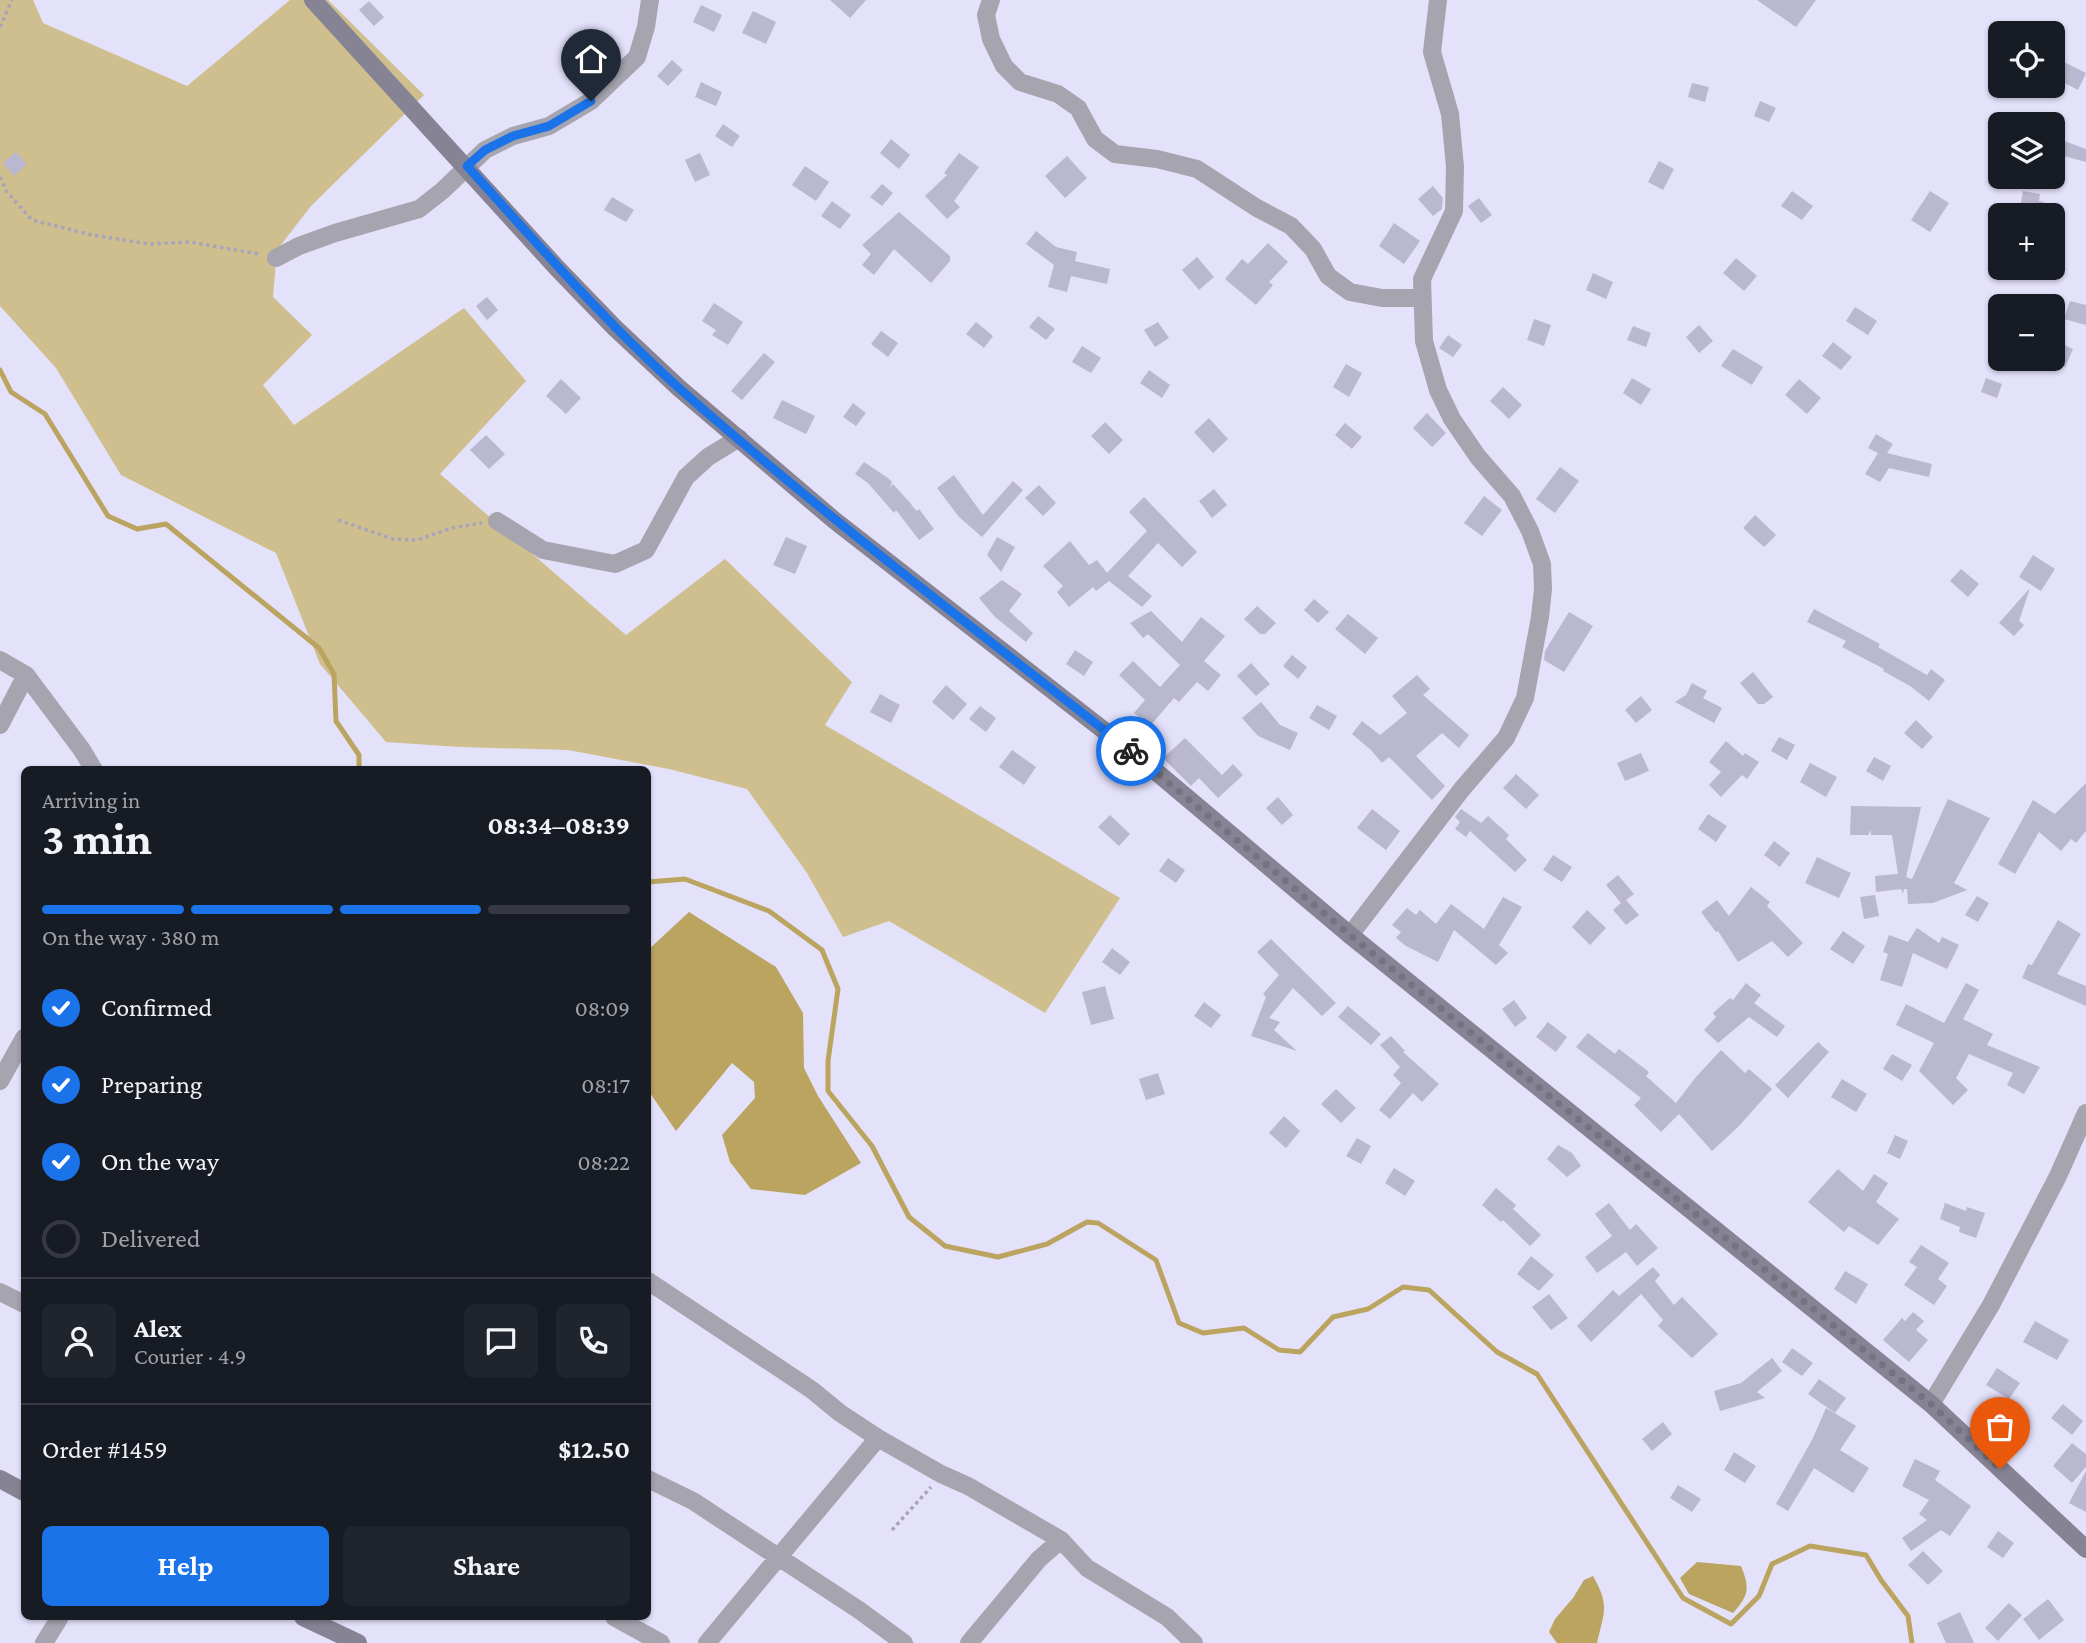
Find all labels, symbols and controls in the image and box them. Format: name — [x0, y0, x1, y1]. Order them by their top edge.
map controls — [1988, 21, 2065, 371]
button: locate — [1988, 21, 2065, 98]
pin — [561, 29, 621, 101]
icon: home — [572, 40, 610, 78]
button: layers — [1988, 112, 2065, 189]
button: + — [1988, 203, 2065, 280]
button: − — [1988, 294, 2065, 371]
courier — [1096, 716, 1166, 786]
icon: bike — [1112, 732, 1150, 770]
text: Arriving in — [42, 787, 140, 813]
text: 08:34–08:39 — [487, 811, 630, 840]
text: 3 min — [42, 813, 152, 864]
text: On the way · 380 m — [42, 924, 220, 950]
icon: check — [42, 989, 80, 1027]
text: Confirmed — [101, 993, 212, 1022]
text: 08:09 — [575, 995, 630, 1021]
icon: check — [42, 1066, 80, 1104]
text: Preparing — [101, 1070, 202, 1099]
text: 08:17 — [581, 1072, 630, 1098]
icon: check — [42, 1143, 80, 1181]
text: On the way — [101, 1147, 219, 1176]
text: 08:22 — [578, 1149, 630, 1175]
text: Delivered — [101, 1224, 200, 1253]
button: person — [42, 1304, 116, 1378]
button: chat — [464, 1304, 538, 1378]
button: phone — [556, 1304, 630, 1378]
text: Alex — [134, 1314, 182, 1343]
text: Courier · 4.9 — [134, 1343, 246, 1369]
pin — [1970, 1397, 2030, 1469]
icon: bag — [1981, 1408, 2019, 1446]
text: Order #1459 — [42, 1435, 168, 1464]
text: $12.50 — [558, 1435, 630, 1464]
button: Help — [42, 1526, 329, 1606]
button: Share — [343, 1526, 630, 1606]

